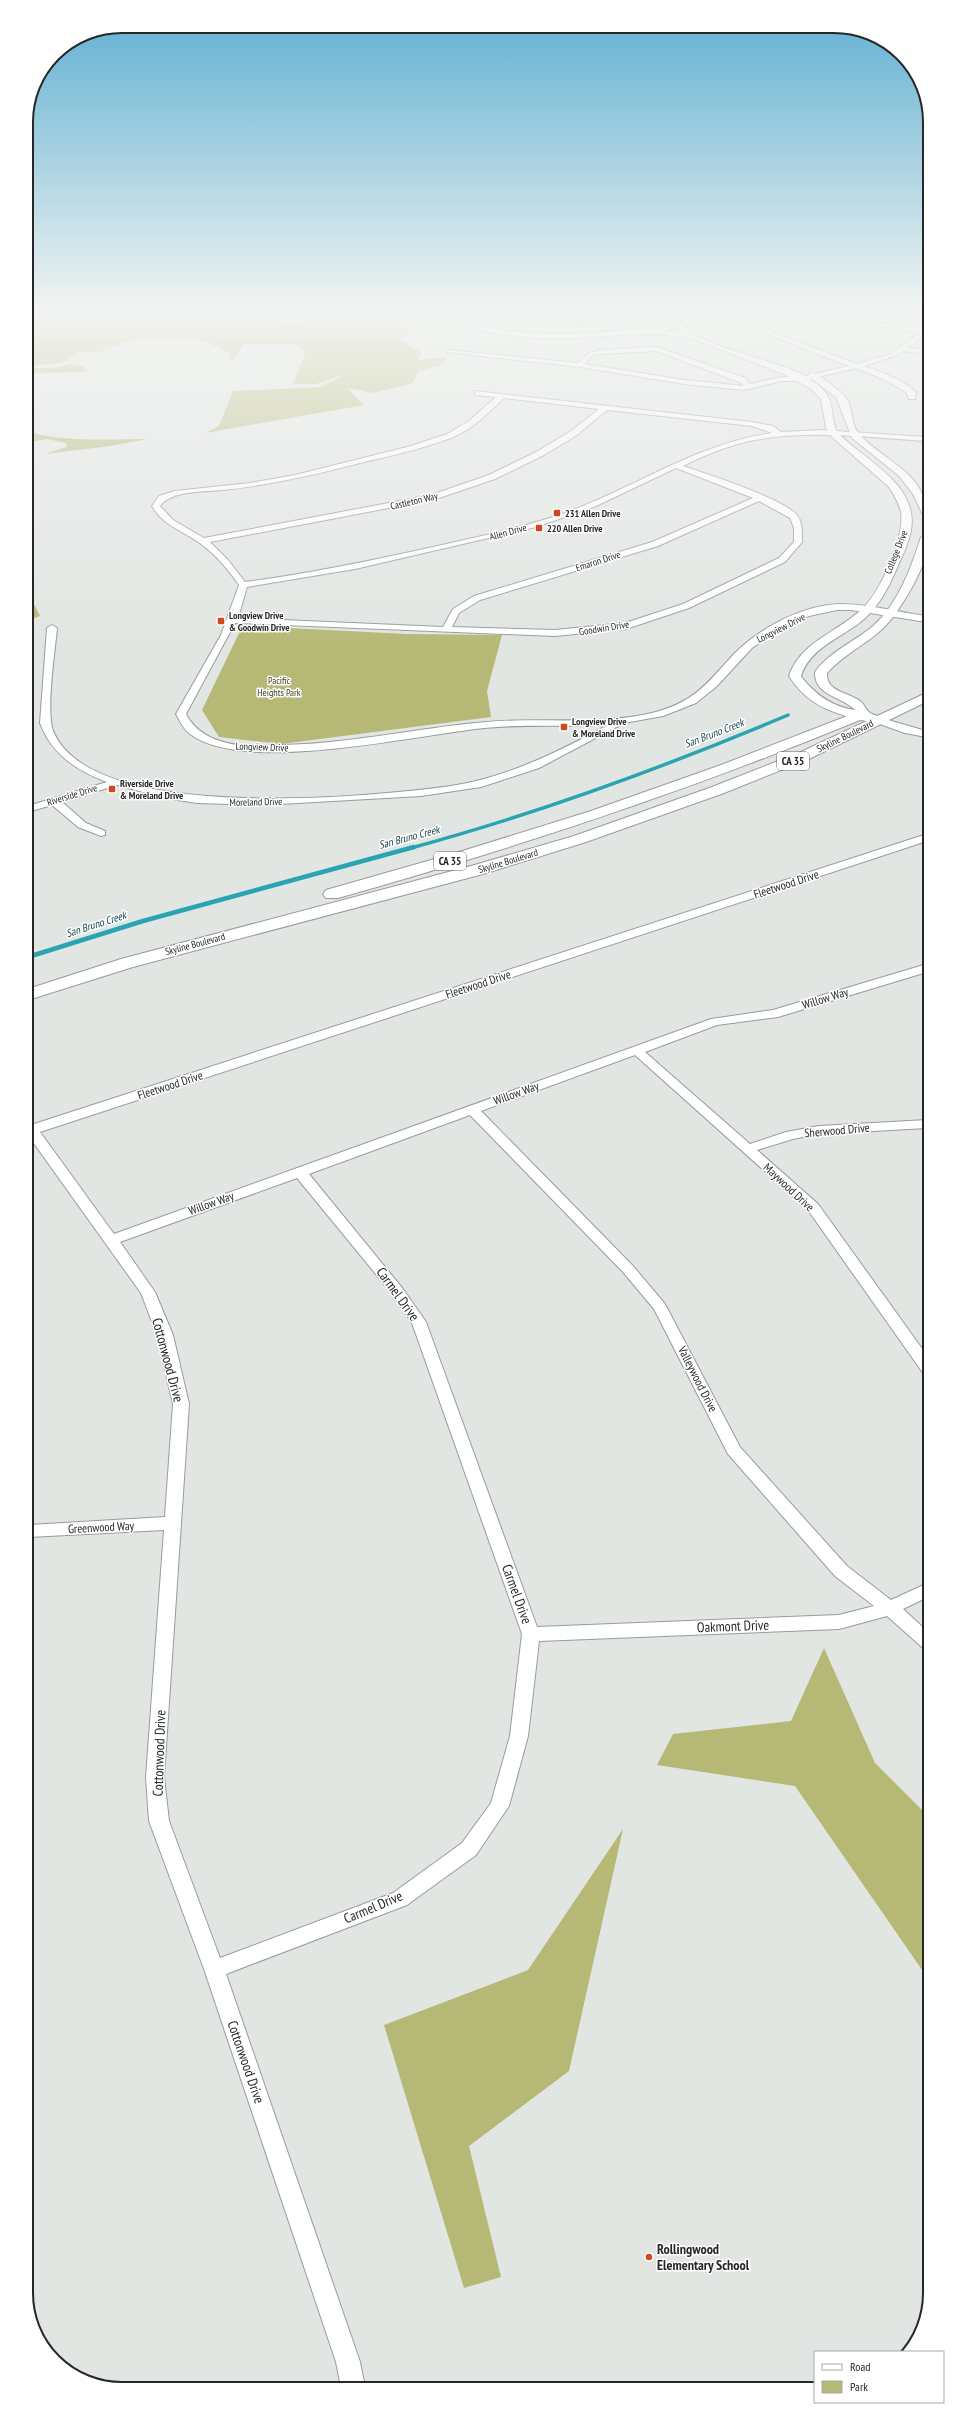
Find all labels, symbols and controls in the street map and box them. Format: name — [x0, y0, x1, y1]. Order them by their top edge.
street label: Castleton Way — [389, 489, 439, 513]
place label: 231 Allen Drive — [565, 507, 620, 520]
marker: 231 Allen Drive — [552, 508, 562, 518]
street label: Allen Drive — [488, 521, 528, 543]
place label: 220 Allen Drive — [547, 522, 602, 535]
marker: 220 Allen Drive — [534, 523, 544, 533]
street label: College Drive — [881, 528, 911, 576]
street label: Emaron Drive — [574, 548, 622, 574]
place label: Longview Drive & Goodwin Drive — [229, 609, 290, 634]
street label: Longview Drive — [755, 610, 807, 646]
marker: Longview Drive & Goodwin Drive — [216, 616, 226, 626]
street label: Goodwin Drive — [578, 618, 630, 638]
park label: Pacific Heights Park — [257, 674, 301, 699]
place label: Longview Drive & Moreland Drive — [572, 715, 635, 740]
water label: San Bruno Creek — [682, 715, 747, 751]
street label: Skyline Boulevard — [814, 717, 876, 755]
marker: Longview Drive & Moreland Drive — [559, 722, 569, 732]
street label: Longview Drive — [235, 740, 289, 754]
road number: CA 35 — [777, 752, 809, 770]
place label: Riverside Drive & Moreland Drive — [120, 777, 183, 802]
street label: Riverside Drive — [45, 781, 99, 809]
marker: Riverside Drive & Moreland Drive — [107, 784, 117, 794]
street label: Moreland Drive — [229, 795, 283, 809]
water label: San Bruno Creek — [377, 822, 443, 852]
street label: Skyline Boulevard — [477, 846, 539, 876]
road number: CA 35 — [434, 852, 466, 870]
street label: Fleetwood Drive — [751, 866, 821, 902]
water label: San Bruno Creek — [64, 907, 129, 940]
street label: Skyline Boulevard — [164, 930, 226, 958]
street label: Fleetwood Drive — [443, 966, 513, 1002]
street label: Willow Way — [800, 984, 850, 1012]
street label: Fleetwood Drive — [135, 1067, 205, 1103]
street label: Willow Way — [491, 1078, 541, 1108]
street label: Sherwood Drive — [804, 1120, 870, 1140]
street label: Maywood Drive — [760, 1160, 818, 1214]
street label: Willow Way — [186, 1188, 236, 1218]
street label: Carmel Drive — [372, 1264, 424, 1325]
street label: Cottonwood Drive — [148, 1316, 188, 1404]
street label: Valleywood Drive — [675, 1343, 721, 1414]
street label: Greenwood Way — [68, 1518, 135, 1536]
street label: Carmel Drive — [498, 1562, 536, 1627]
street label: Oakmont Drive — [697, 1616, 770, 1636]
street label: Cottonwood Drive — [148, 1709, 170, 1797]
street label: Carmel Drive — [341, 1886, 405, 1927]
street label: Cottonwood Drive — [223, 2018, 269, 2106]
place label: Rollingwood Elementary School — [657, 2240, 750, 2274]
marker: Rollingwood Elementary School — [644, 2252, 654, 2262]
legend — [814, 2351, 944, 2403]
text: Road — [850, 2359, 870, 2374]
text: Park — [850, 2379, 868, 2394]

